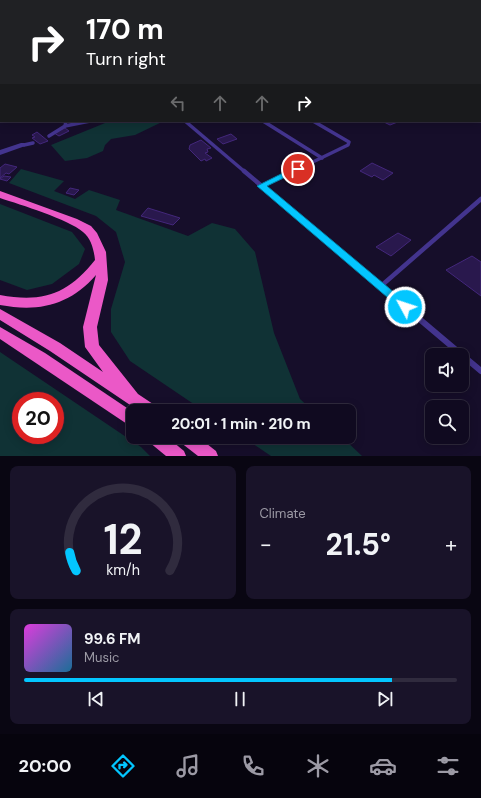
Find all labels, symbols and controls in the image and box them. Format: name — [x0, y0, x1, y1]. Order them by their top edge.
text: 170 m — [86, 11, 164, 48]
icon: right — [20, 16, 72, 68]
text: Turn right — [86, 47, 166, 71]
icon: left — [167, 92, 189, 114]
icon: ahead — [209, 92, 231, 114]
icon: ahead — [251, 92, 273, 114]
icon: right — [293, 92, 315, 114]
pin — [281, 152, 315, 186]
icon: arrive — [287, 158, 309, 180]
position arrow — [384, 286, 426, 328]
map controls — [425, 348, 469, 444]
button: sound — [425, 348, 469, 392]
speed limit sign: 20 — [12, 392, 64, 444]
button: search — [425, 400, 469, 444]
text: 20:01 · 1 min · 210 m — [171, 414, 311, 434]
text: Climate — [260, 505, 306, 522]
text: 12 — [103, 512, 142, 566]
text: 21.5° — [326, 525, 391, 564]
text: − — [260, 530, 272, 559]
text: + — [445, 530, 457, 559]
text: km/h — [106, 560, 140, 578]
text: 99.6 FM — [84, 629, 141, 649]
text: Music — [84, 649, 119, 666]
icon: previous — [85, 688, 107, 710]
icon: pause — [229, 688, 251, 710]
icon: next — [374, 688, 396, 710]
icon: directions — [109, 752, 137, 780]
icon: music — [174, 752, 202, 780]
icon: phone — [239, 752, 267, 780]
icon: climate — [304, 752, 332, 780]
icon: car — [369, 752, 397, 780]
icon: filters — [434, 752, 462, 780]
text: 20:00 — [19, 754, 71, 778]

